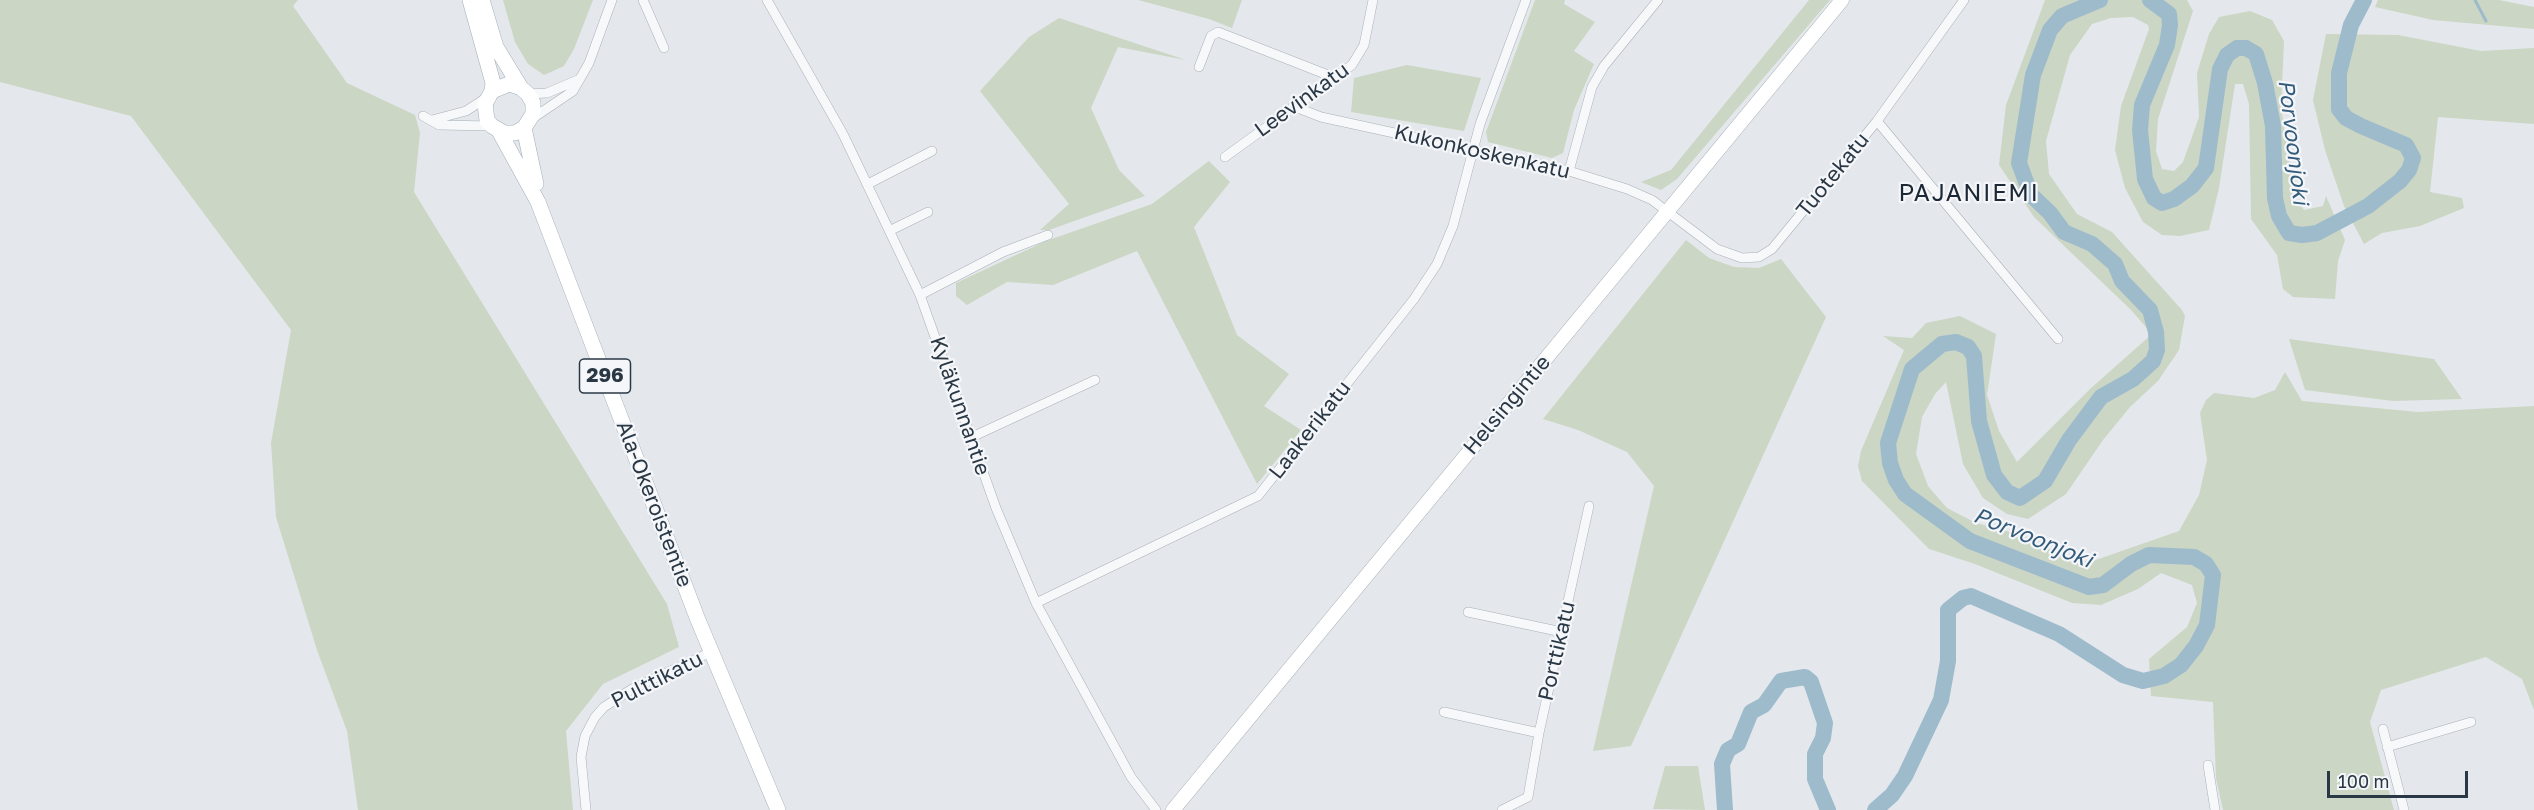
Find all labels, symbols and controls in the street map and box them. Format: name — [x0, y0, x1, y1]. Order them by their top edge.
street label: Leevinkatu — [1250, 57, 1354, 143]
water label: Porvoonjoki — [2272, 78, 2314, 206]
street label: Kukonkoskenkatu — [1392, 119, 1572, 185]
street label: Tuotekatu — [1791, 128, 1875, 222]
district label: PAJANIEMI — [1899, 179, 2039, 207]
street label: Kyläkunnantie — [924, 333, 996, 479]
street label: Helsingintie — [1458, 350, 1556, 460]
road number: 296 — [580, 359, 630, 393]
street label: Laakerikatu — [1264, 376, 1356, 484]
street label: Ala-Okeroistentie — [611, 417, 697, 591]
water label: Porvoonjoki — [1970, 502, 2096, 574]
street label: Porttikatu — [1533, 599, 1581, 703]
street label: Pulttikatu — [607, 646, 707, 714]
scale bar — [2330, 759, 2471, 797]
text: 100 m — [2338, 770, 2389, 792]

